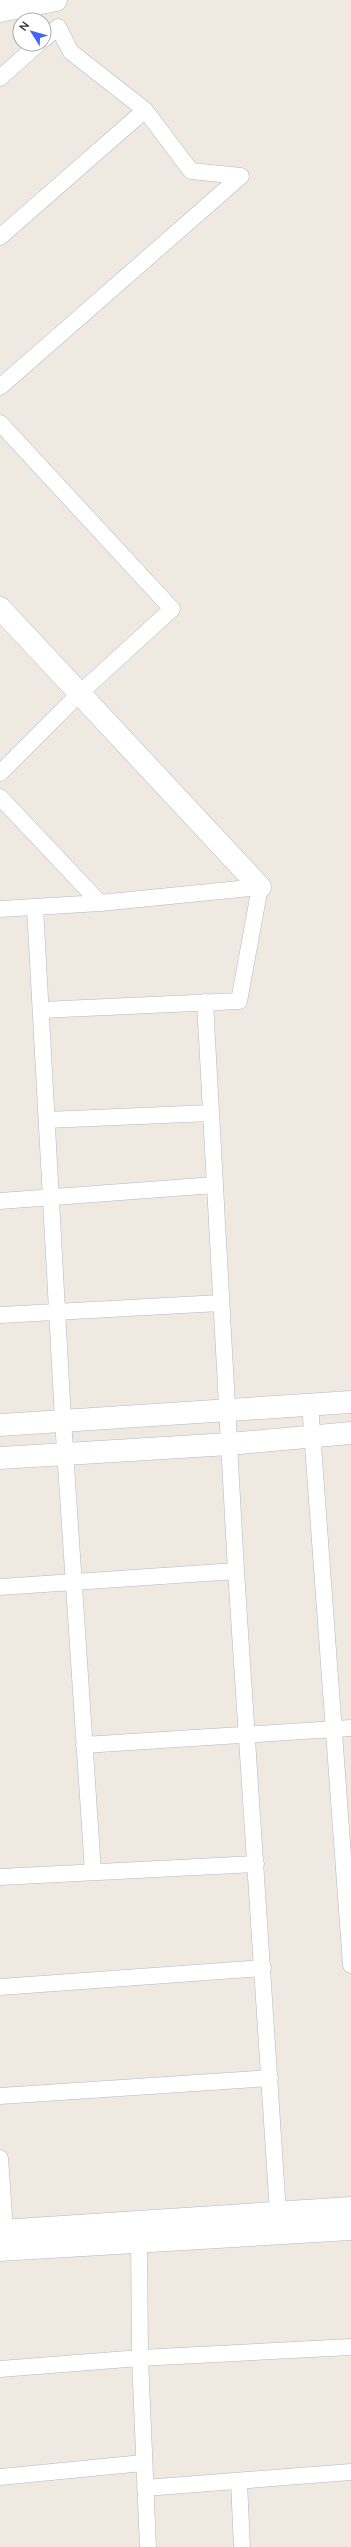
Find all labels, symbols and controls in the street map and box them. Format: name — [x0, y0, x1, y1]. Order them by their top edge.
north arrow — [12, 12, 52, 52]
text: N — [16, 18, 32, 34]

